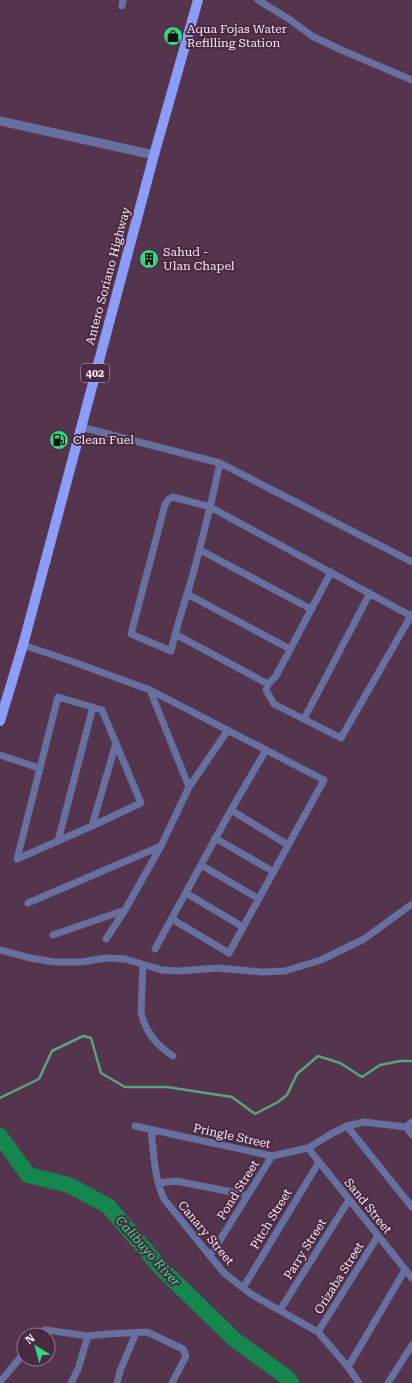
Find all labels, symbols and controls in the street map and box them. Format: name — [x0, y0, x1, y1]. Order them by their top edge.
place label: Aqua Fojas Water Refilling Station — [187, 22, 287, 50]
shop icon: Aqua Fojas Water Refilling Station — [162, 25, 184, 47]
street label: Antero Soriano Highway — [83, 205, 133, 346]
place label: Sahud - Ulan Chapel — [163, 245, 235, 273]
building icon: Sahud - Ulan Chapel — [138, 248, 160, 270]
road number: 402 — [81, 364, 109, 382]
fuel station icon: Clean Fuel — [48, 429, 70, 451]
place label: Clean Fuel — [73, 433, 134, 447]
street label: Pringle Street — [192, 1121, 273, 1151]
street label: Pond Street — [214, 1157, 262, 1222]
street label: Sand Street — [341, 1176, 395, 1237]
street label: Pitch Street — [248, 1186, 295, 1252]
street label: Canary Street — [175, 1198, 237, 1268]
water label: Calibuyo River — [113, 1213, 184, 1290]
street label: Parry Street — [281, 1216, 329, 1282]
street label: Orizaba Street — [311, 1239, 367, 1316]
north arrow — [16, 1327, 56, 1367]
text: N — [23, 1331, 38, 1347]

